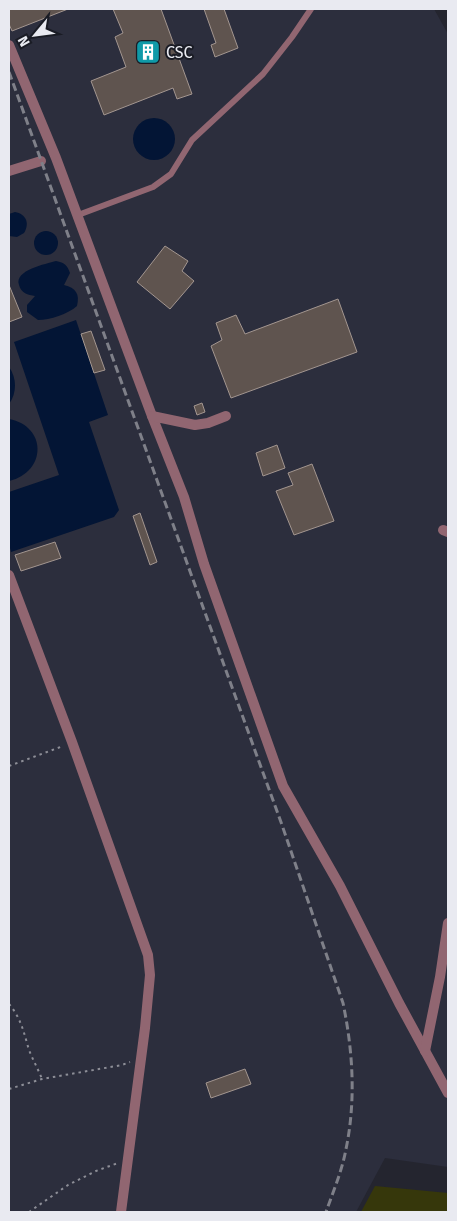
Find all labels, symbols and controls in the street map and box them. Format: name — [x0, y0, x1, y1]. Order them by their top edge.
north arrow — [10, 10, 60, 60]
text: N — [14, 33, 34, 49]
building icon: CSC — [135, 39, 161, 65]
place label: CSC — [166, 43, 193, 62]

